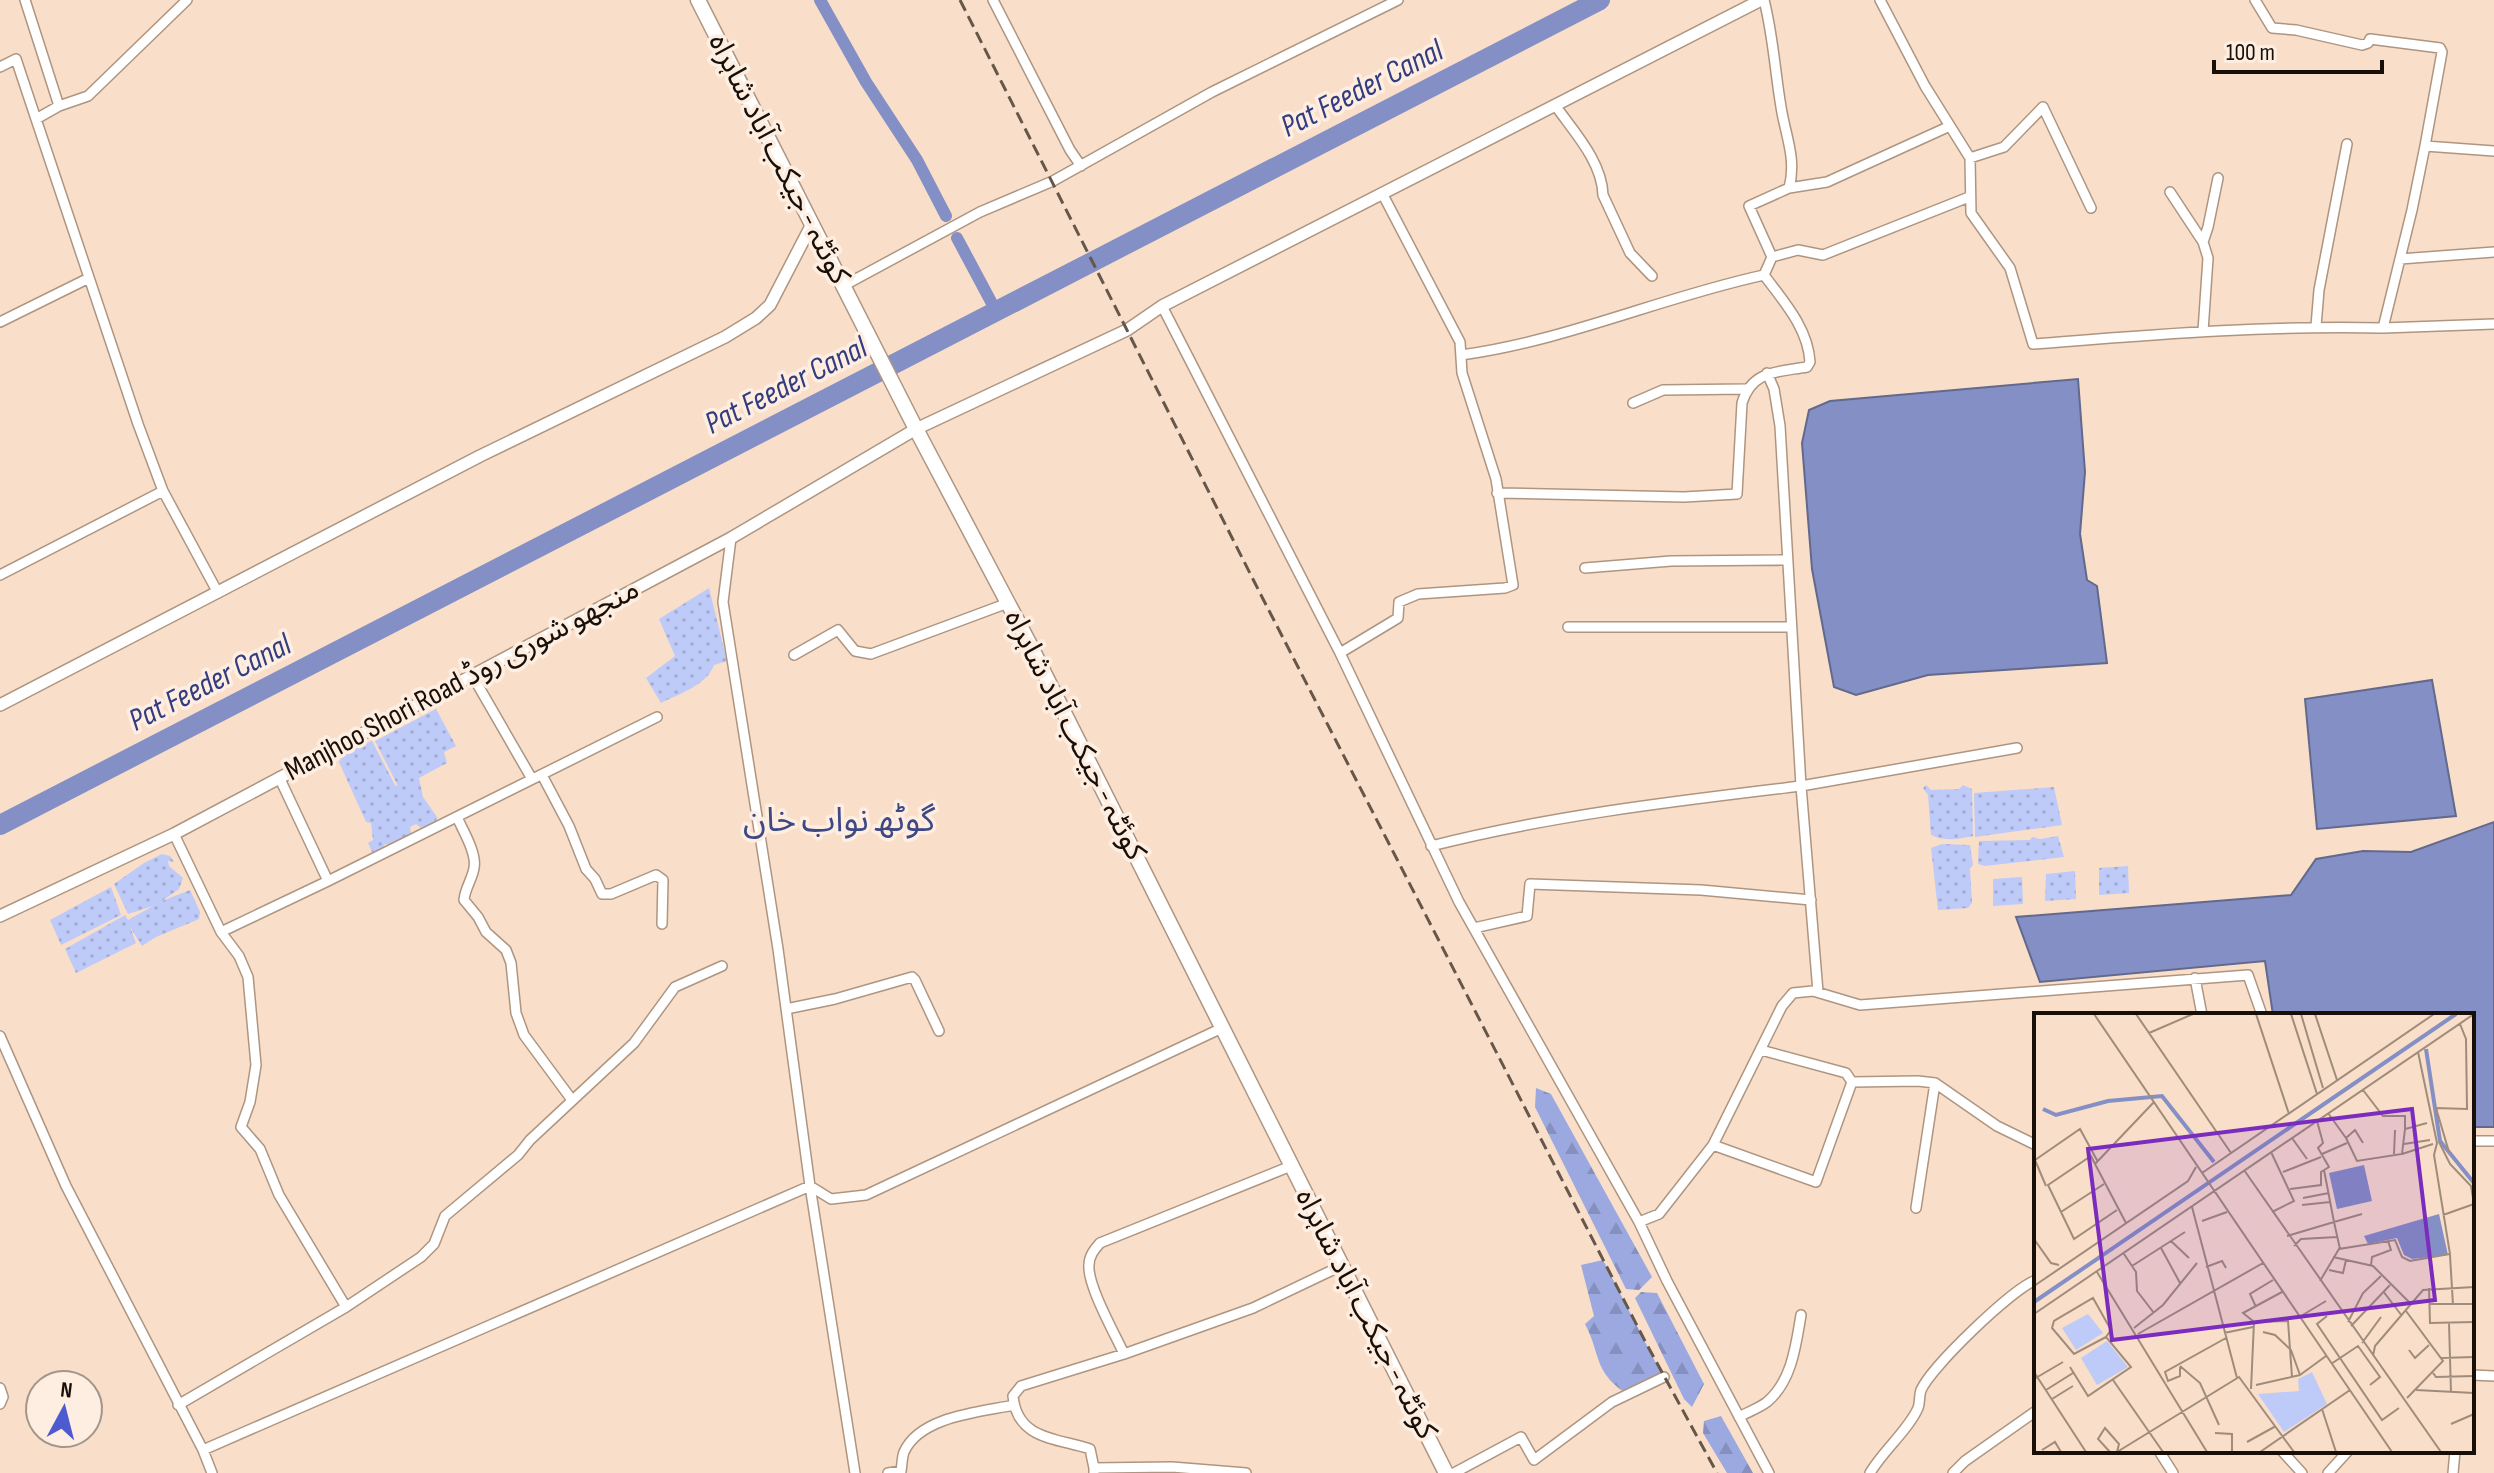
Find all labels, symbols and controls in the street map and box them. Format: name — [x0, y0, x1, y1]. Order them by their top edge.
scale bar — [2214, 24, 2382, 74]
street label: کوئٹہ - جیکب آباد شاہراہ — [700, 28, 858, 291]
water label: Pat Feeder Canal — [1274, 31, 1451, 147]
text: 100 m — [2226, 38, 2275, 67]
water label: Pat Feeder Canal — [698, 328, 875, 444]
street label: Manjhoo Shori Road منجھو شوری روڈ — [279, 571, 645, 789]
street label: کوئٹہ - جیکب آباد شاہراہ — [996, 604, 1154, 867]
water label: Pat Feeder Canal — [122, 625, 299, 741]
district label: گوٹھ نواب خان — [743, 800, 936, 841]
inset map — [2034, 1013, 2474, 1453]
street label: کوئٹہ - جیکب آباد شاہراہ — [1287, 1183, 1445, 1446]
north arrow — [24, 1369, 104, 1449]
text: N — [59, 1377, 74, 1405]

